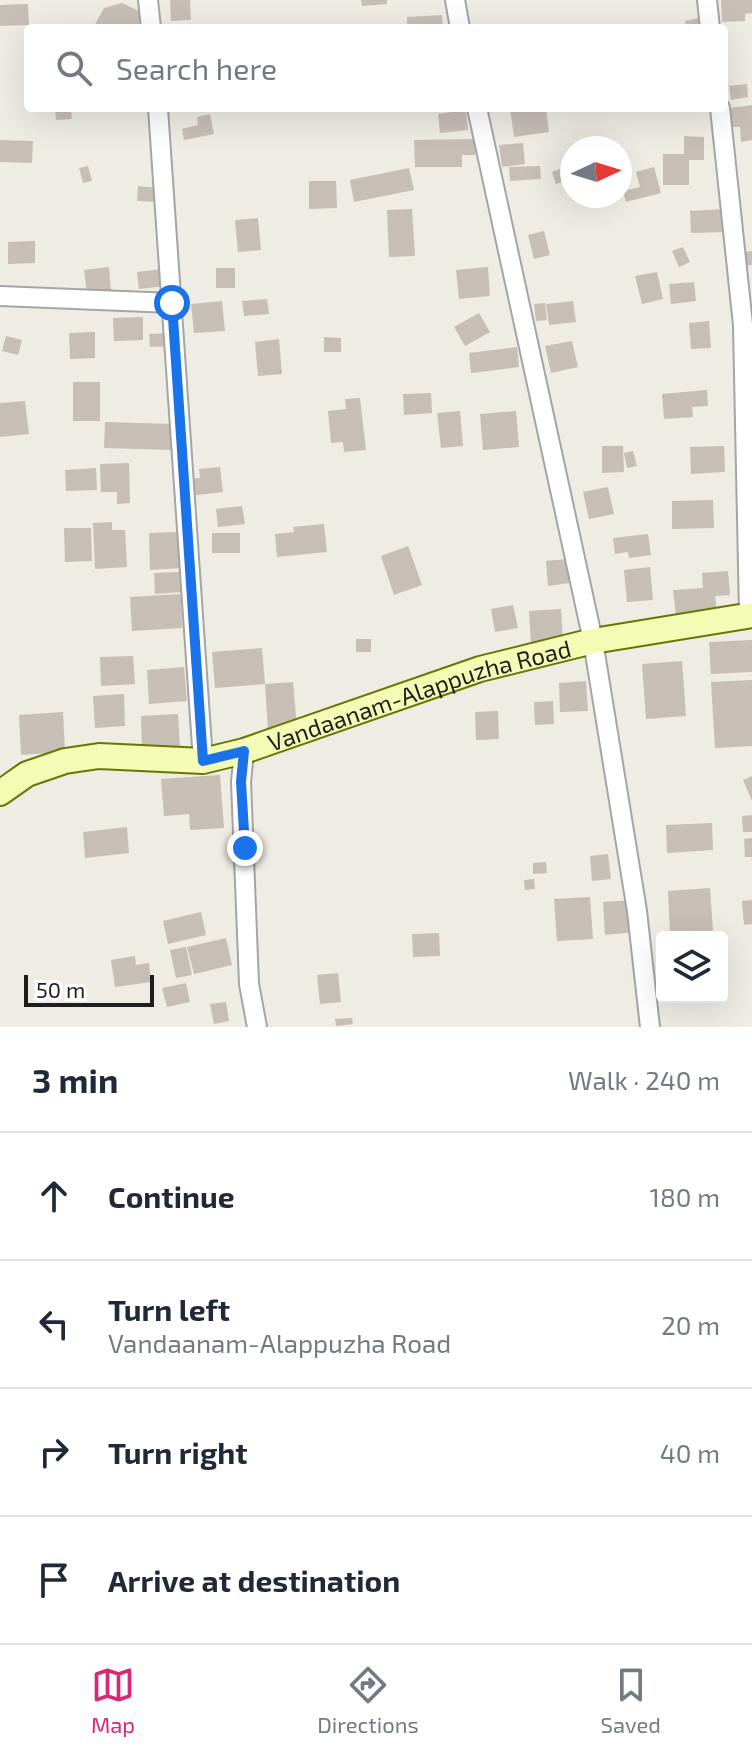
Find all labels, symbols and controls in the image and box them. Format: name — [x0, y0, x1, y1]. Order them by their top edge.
search box — [24, 24, 728, 112]
icon: search — [52, 46, 96, 90]
text: Search here — [116, 50, 277, 86]
north arrow — [560, 136, 632, 208]
route start — [154, 285, 190, 321]
street label: Vandaanam-Alappuzha Road — [263, 633, 574, 756]
route end — [227, 830, 263, 866]
map controls — [656, 931, 728, 1003]
button: layers — [656, 931, 728, 1003]
scale bar — [24, 971, 154, 1007]
text: 50 m — [36, 976, 85, 1002]
text: 3 min — [32, 1059, 118, 1100]
text: Walk · 240 m — [568, 1064, 720, 1095]
icon: ahead — [32, 1174, 76, 1218]
text: Continue — [108, 1178, 235, 1214]
text: 180 m — [650, 1181, 720, 1212]
text: Turn left — [108, 1291, 230, 1327]
icon: left — [32, 1302, 76, 1346]
text: 20 m — [661, 1309, 720, 1340]
text: Vandaanam-Alappuzha Road — [108, 1327, 451, 1358]
icon: right — [32, 1430, 76, 1474]
text: Turn right — [108, 1434, 248, 1470]
text: 40 m — [660, 1437, 720, 1468]
icon: arrive — [32, 1558, 76, 1602]
text: Arrive at destination — [108, 1562, 400, 1598]
tab: Map — [91, 1663, 135, 1737]
tab: Directions — [317, 1663, 419, 1737]
tab: Saved — [601, 1663, 661, 1737]

